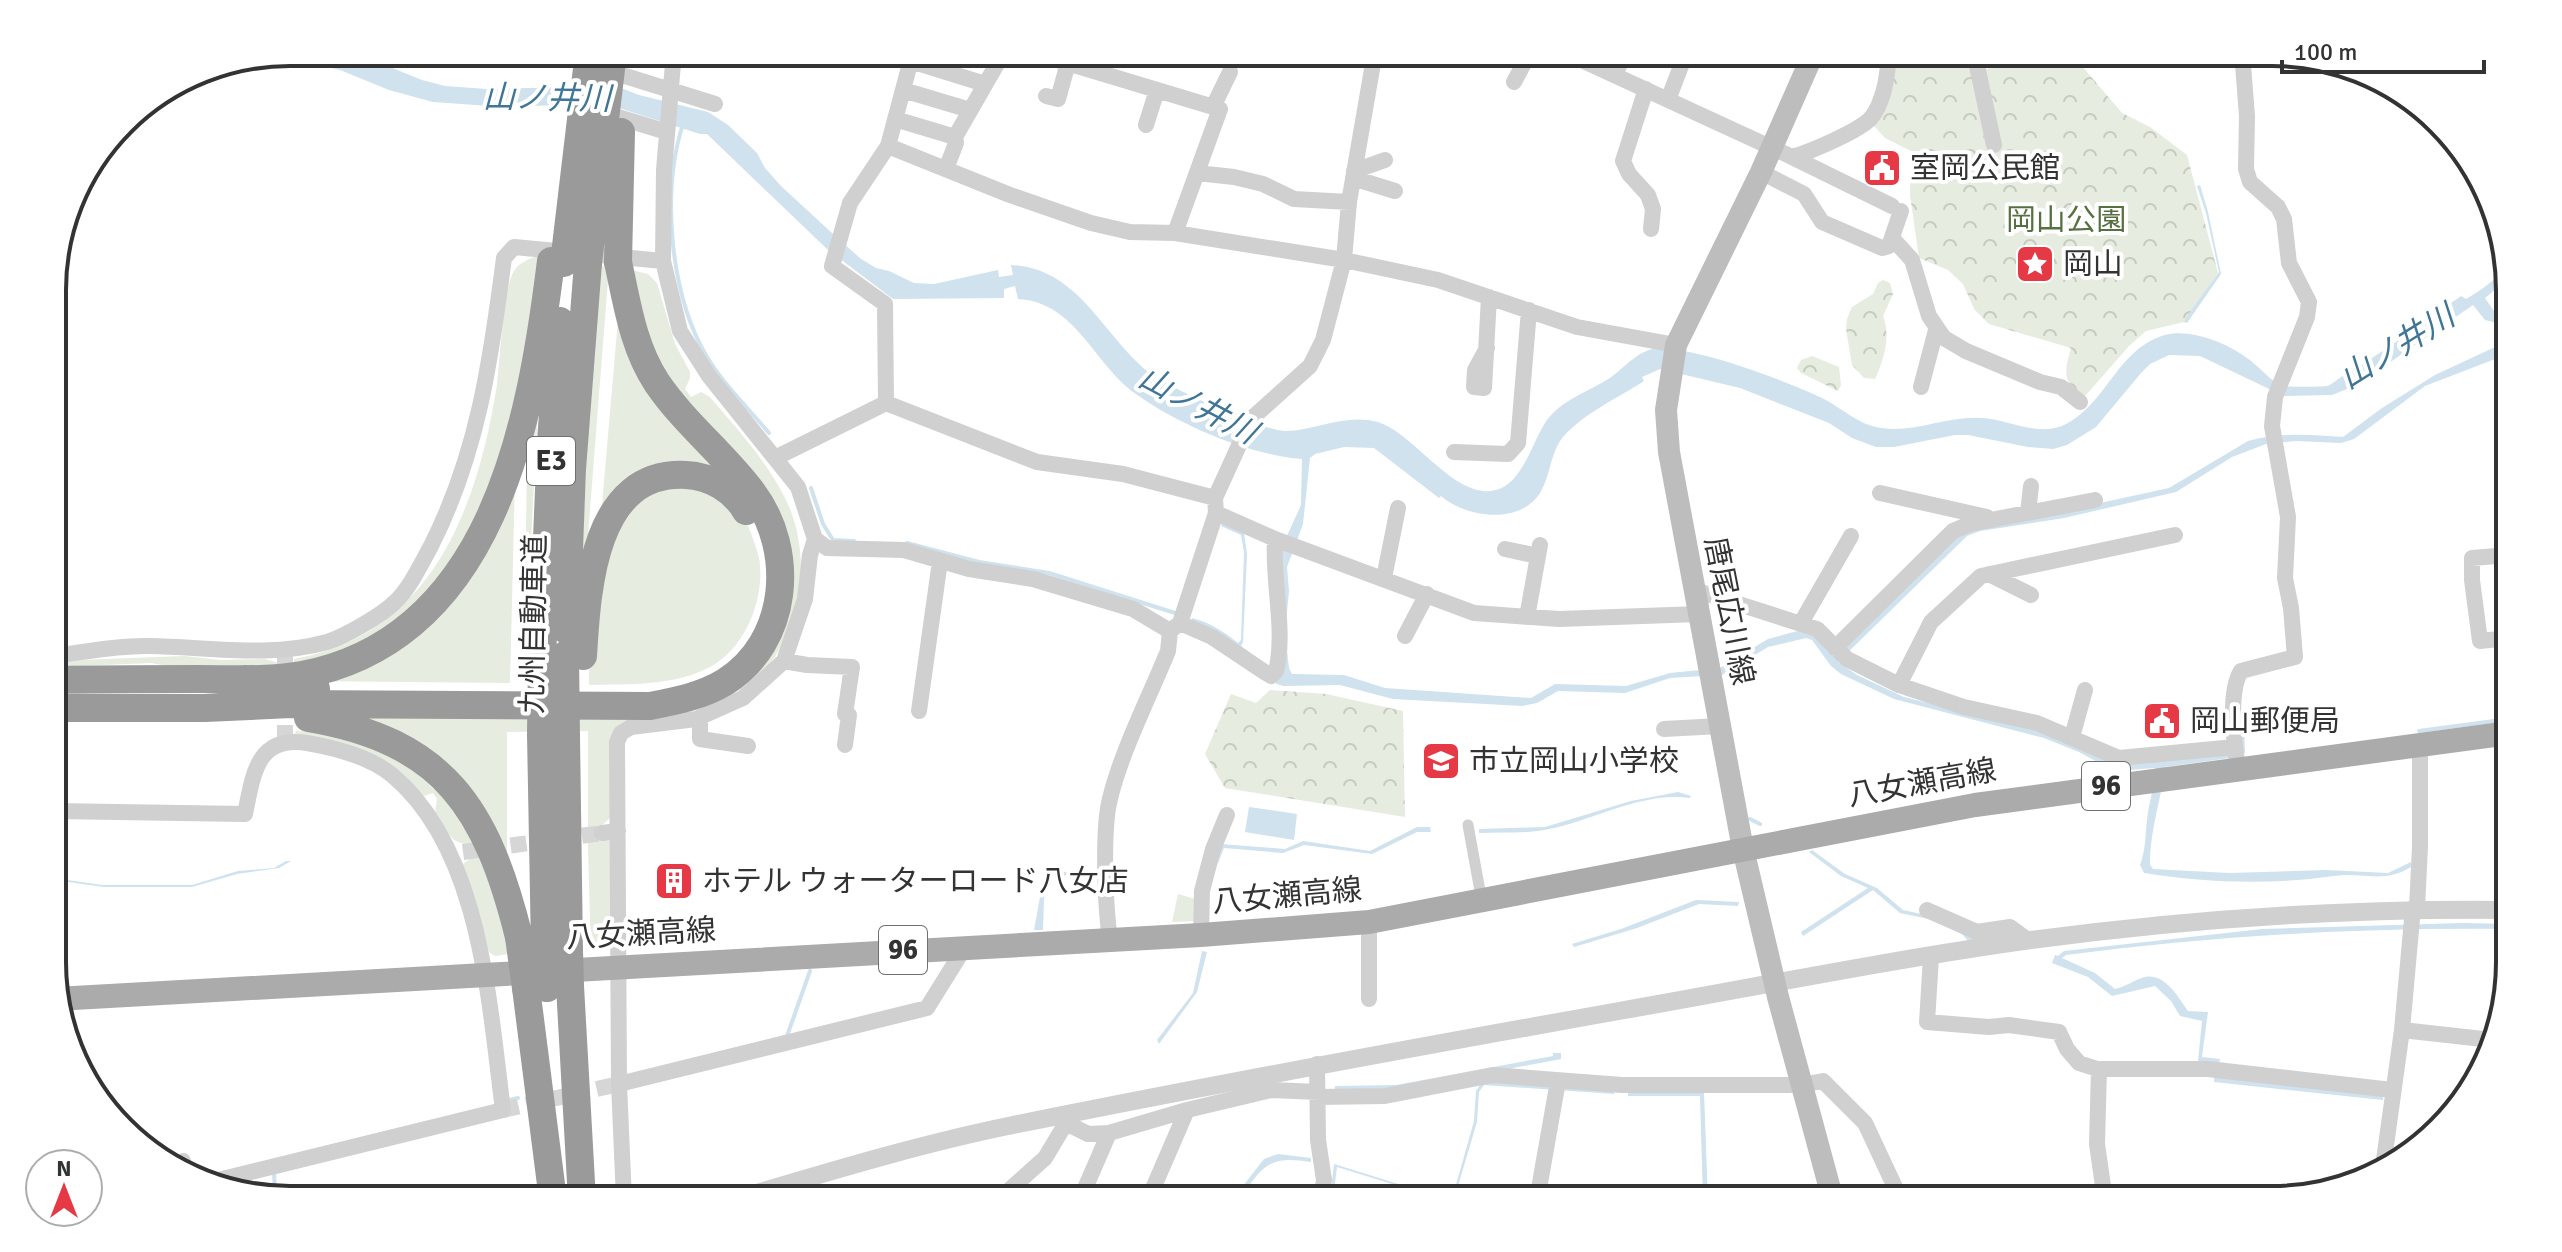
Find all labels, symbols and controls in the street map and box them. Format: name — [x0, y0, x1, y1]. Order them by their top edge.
scale bar — [2282, 24, 2484, 74]
text: 100 m — [2294, 37, 2357, 67]
water label: 山ノ井川 — [483, 77, 614, 119]
public building icon: 室岡公民館 — [1861, 147, 1903, 189]
place label: 室岡公民館 — [1910, 150, 2060, 187]
park label: 岡山公園 — [2006, 202, 2126, 239]
place icon: 岡山 — [2014, 243, 2056, 285]
place label: 岡山 — [2063, 246, 2123, 283]
water label: 山ノ井川 — [2332, 295, 2464, 397]
water label: 山ノ井川 — [1132, 358, 1266, 454]
road number: E3 — [527, 437, 575, 485]
street label: 九州自動車道 — [514, 534, 554, 714]
street label: 唐尾広川線 — [1697, 534, 1761, 688]
public building icon: 岡山郵便局 — [2141, 700, 2183, 742]
place label: 岡山郵便局 — [2190, 703, 2340, 740]
school or university icon: 市立岡山小学校 — [1420, 740, 1462, 782]
place label: 市立岡山小学校 — [1469, 743, 1679, 780]
street label: 八女瀬高線 — [1845, 752, 1999, 814]
road number: 96 — [2082, 762, 2130, 810]
building icon: ホテル ウォーターロード八女店 — [653, 860, 695, 902]
place label: ホテル ウォーターロード八女店 — [702, 863, 1129, 900]
street label: 八女瀬高線 — [1211, 871, 1363, 921]
street label: 八女瀬高線 — [565, 912, 717, 956]
road number: 96 — [879, 926, 927, 974]
north arrow — [24, 1148, 104, 1228]
text: N — [56, 1155, 72, 1182]

